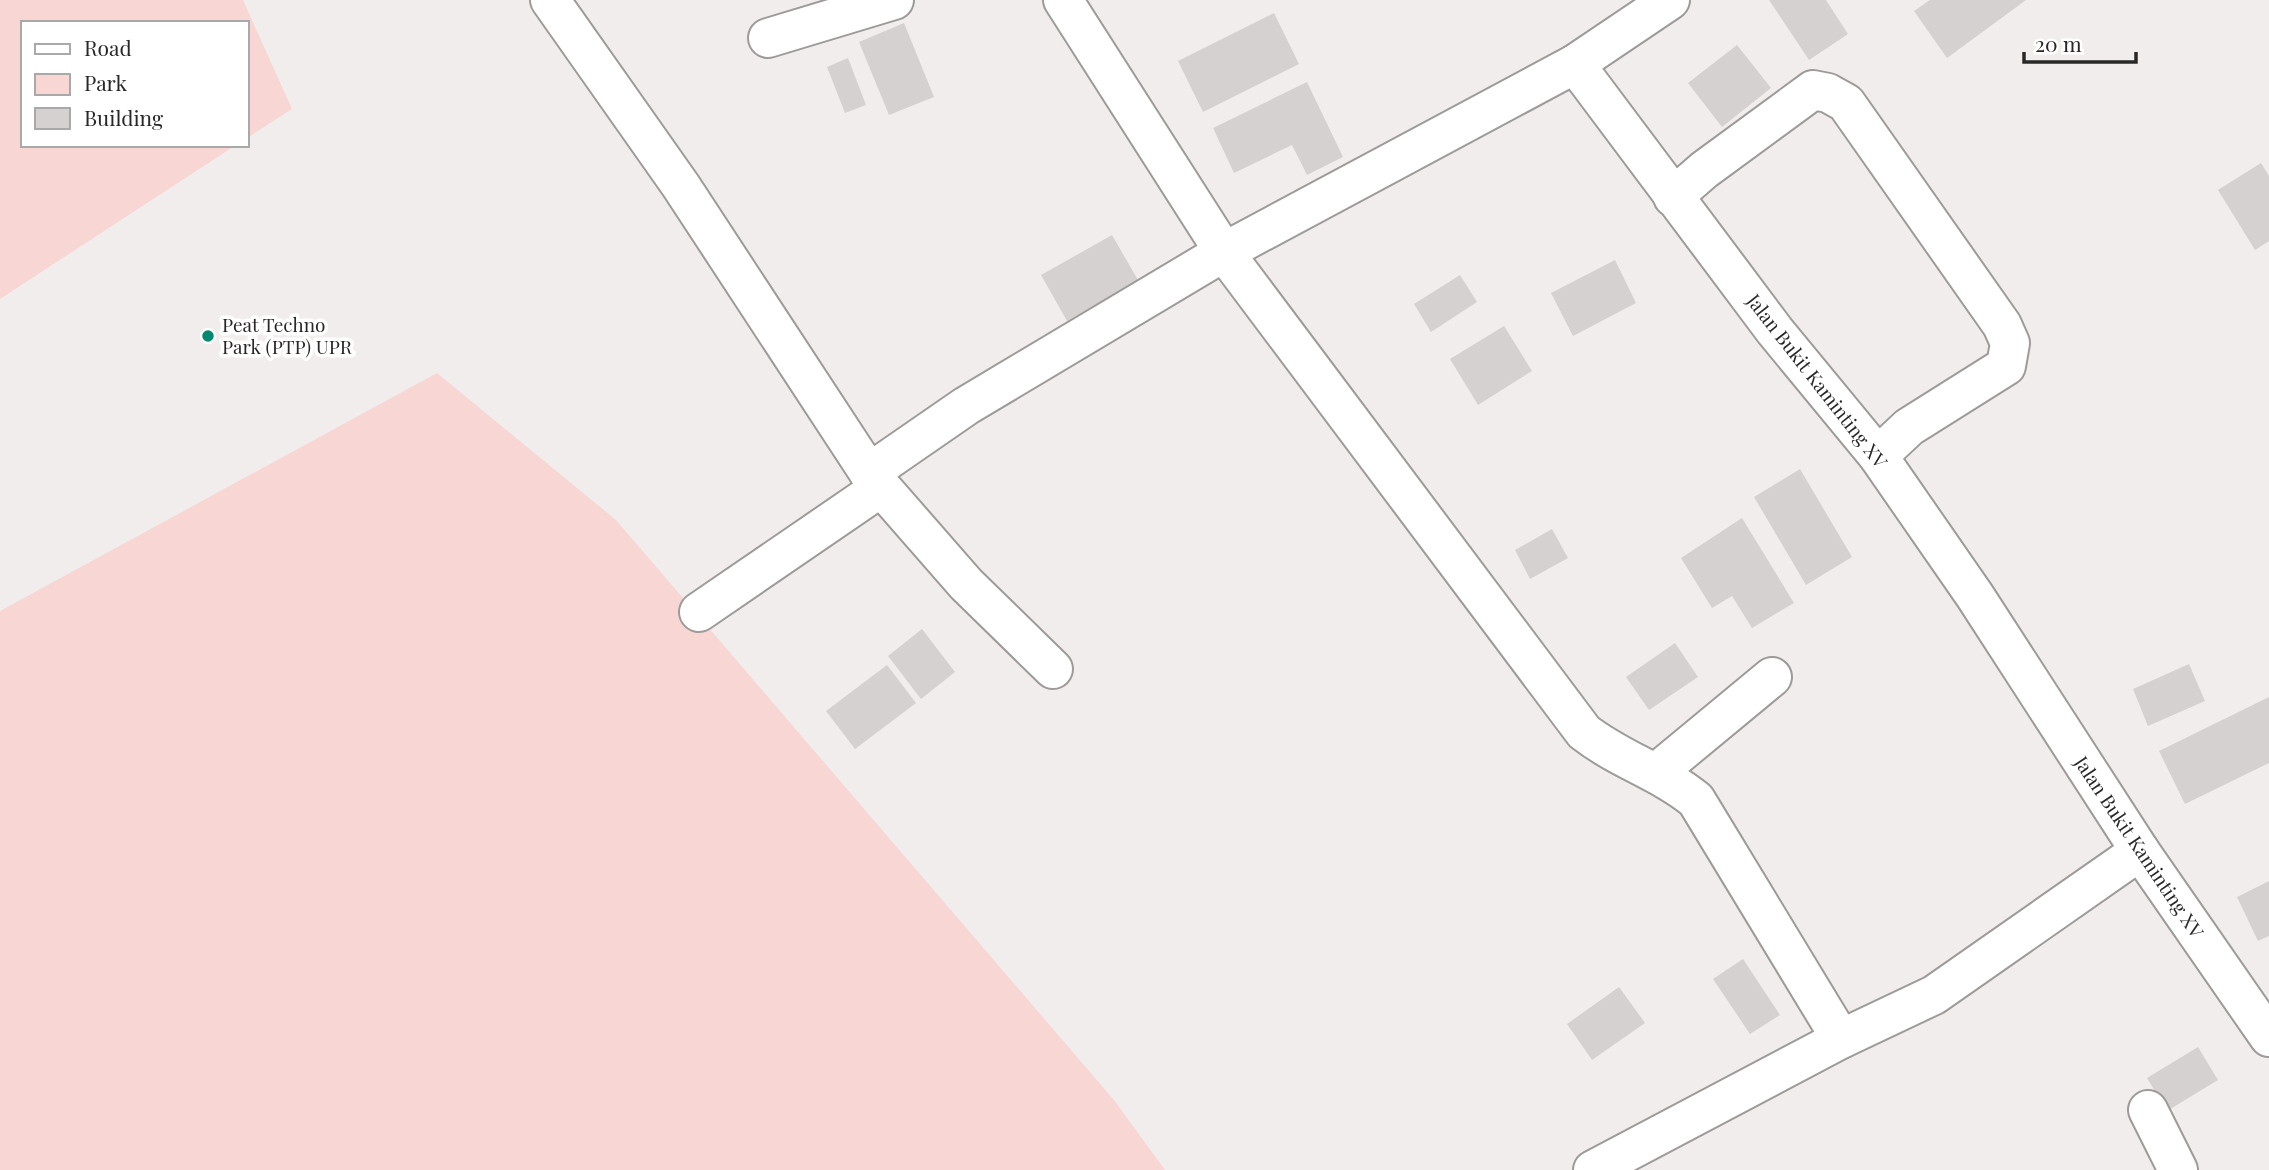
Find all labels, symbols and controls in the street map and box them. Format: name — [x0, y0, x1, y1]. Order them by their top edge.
legend — [21, 21, 248, 147]
scale bar — [2024, 21, 2136, 65]
text: 20 m — [2035, 29, 2082, 57]
text: Road — [84, 33, 132, 61]
text: Park — [84, 68, 128, 96]
text: Building — [84, 103, 163, 131]
street label: Jalan Bukit Kaminting XV — [1741, 287, 1895, 473]
place label: Peat Techno Park (PTP) UPR — [222, 311, 353, 359]
marker: Peat Techno Park (PTP) UPR — [200, 328, 216, 344]
street label: Jalan Bukit Kaminting XV — [2069, 750, 2211, 943]

